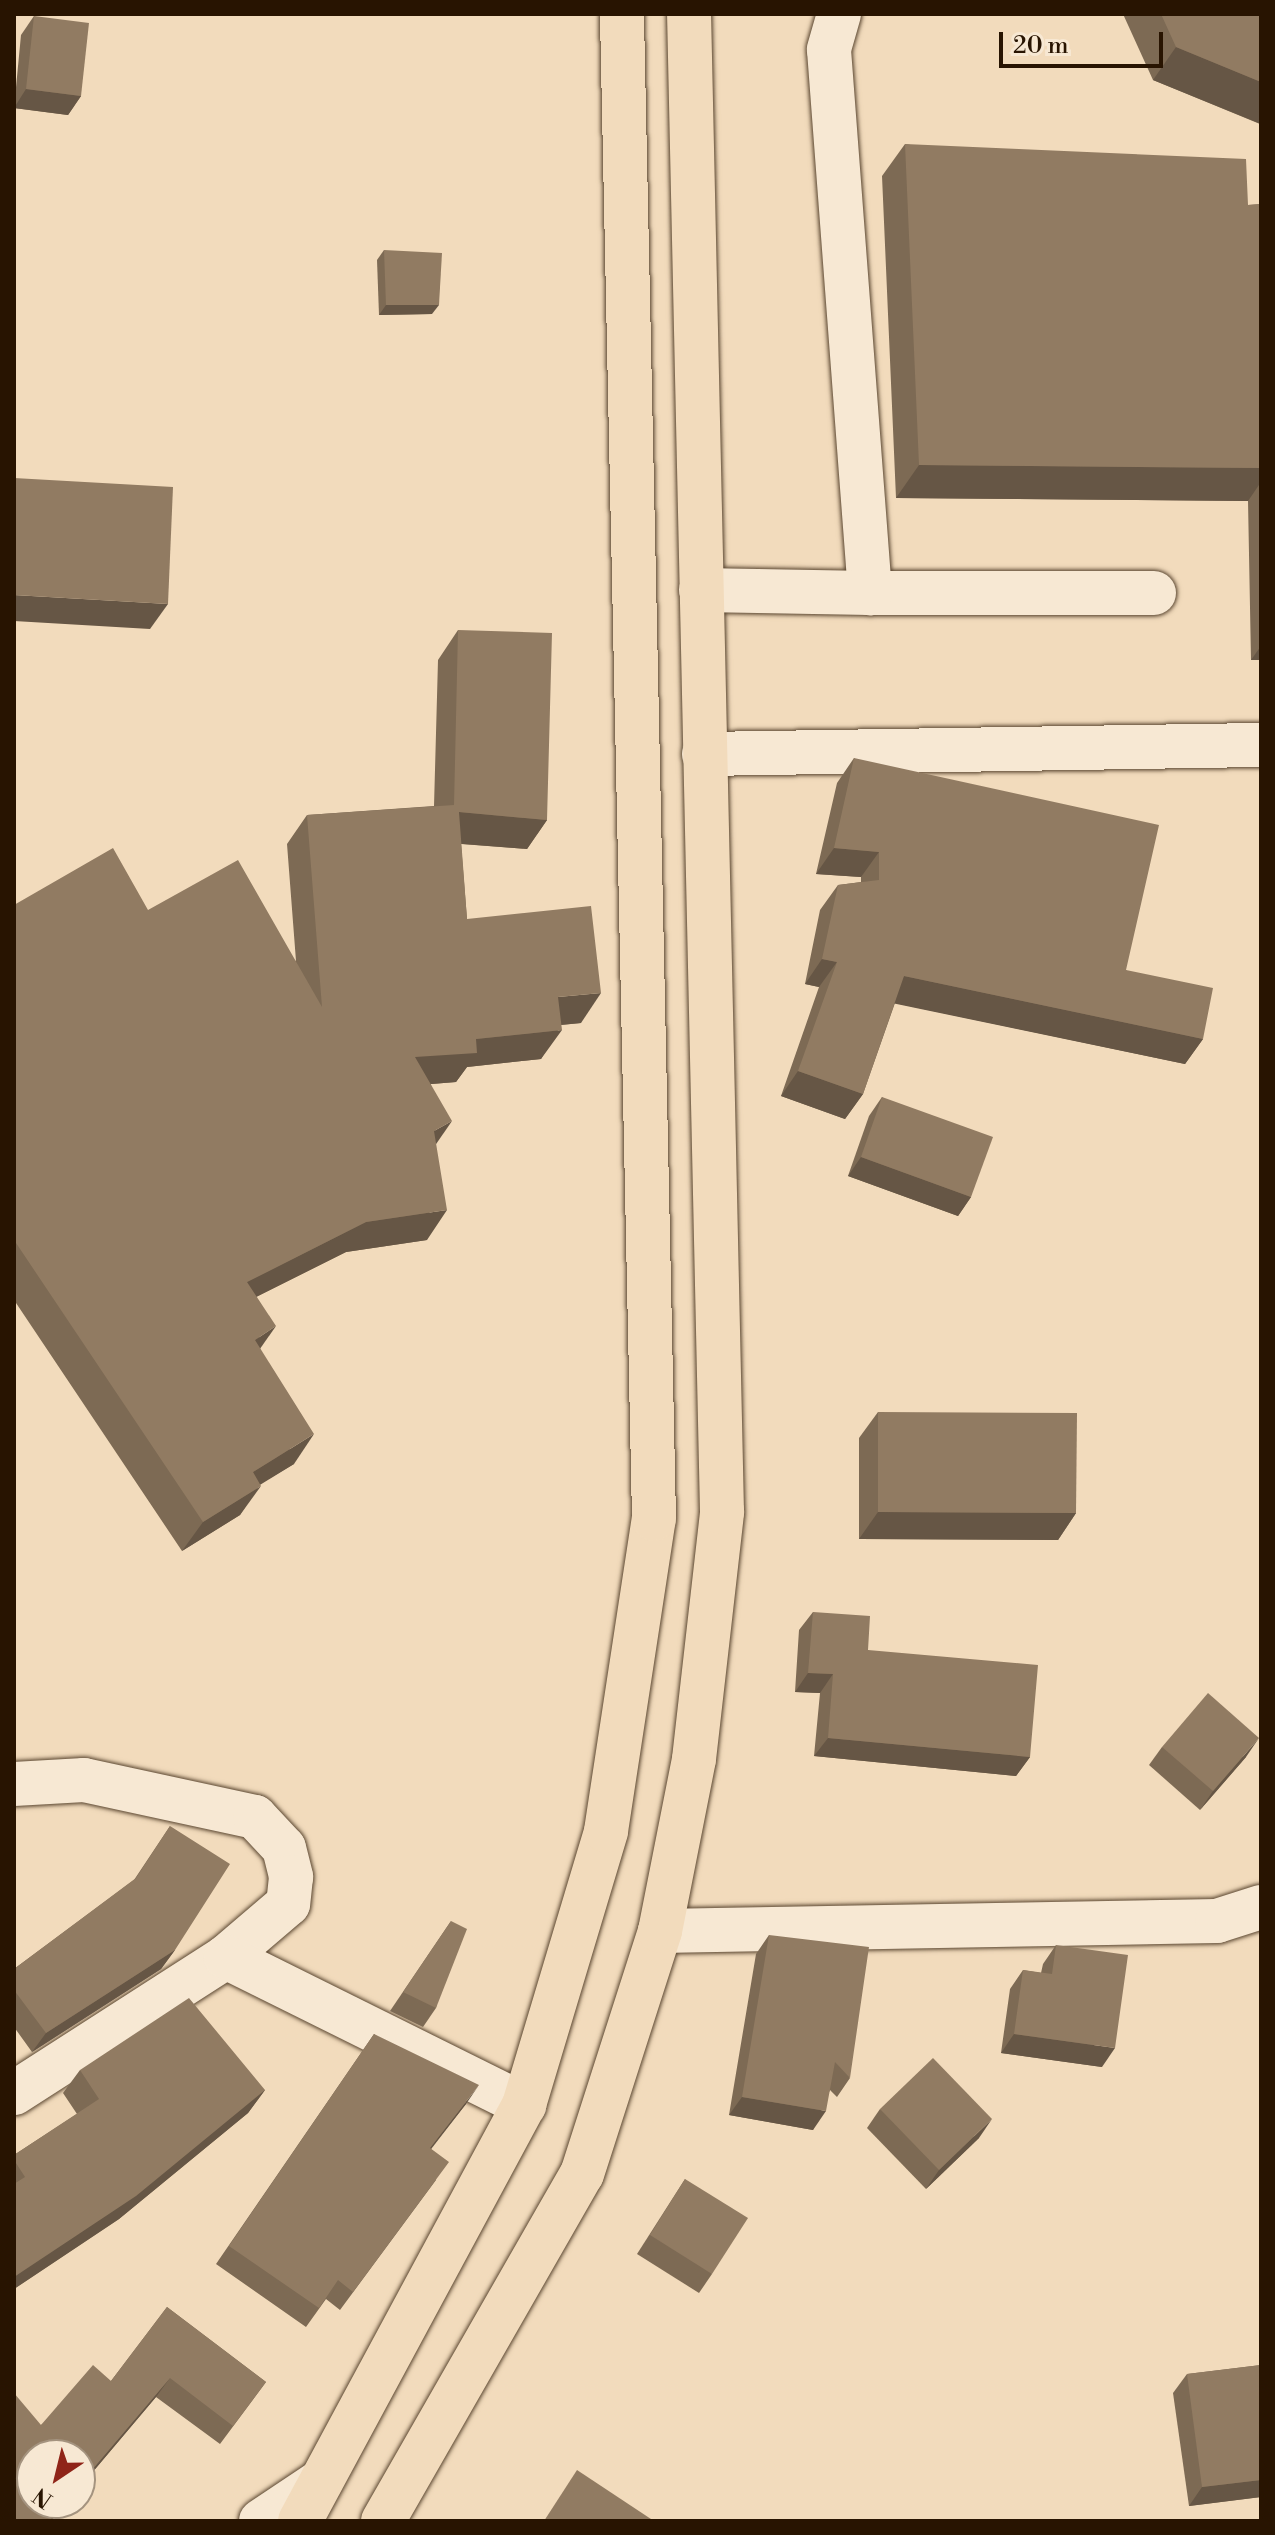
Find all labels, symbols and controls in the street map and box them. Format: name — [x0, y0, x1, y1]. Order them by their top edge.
scale bar — [1003, 16, 1167, 66]
text: 20 m — [1013, 31, 1069, 61]
north arrow — [16, 2439, 96, 2519]
text: N — [28, 2481, 58, 2513]

